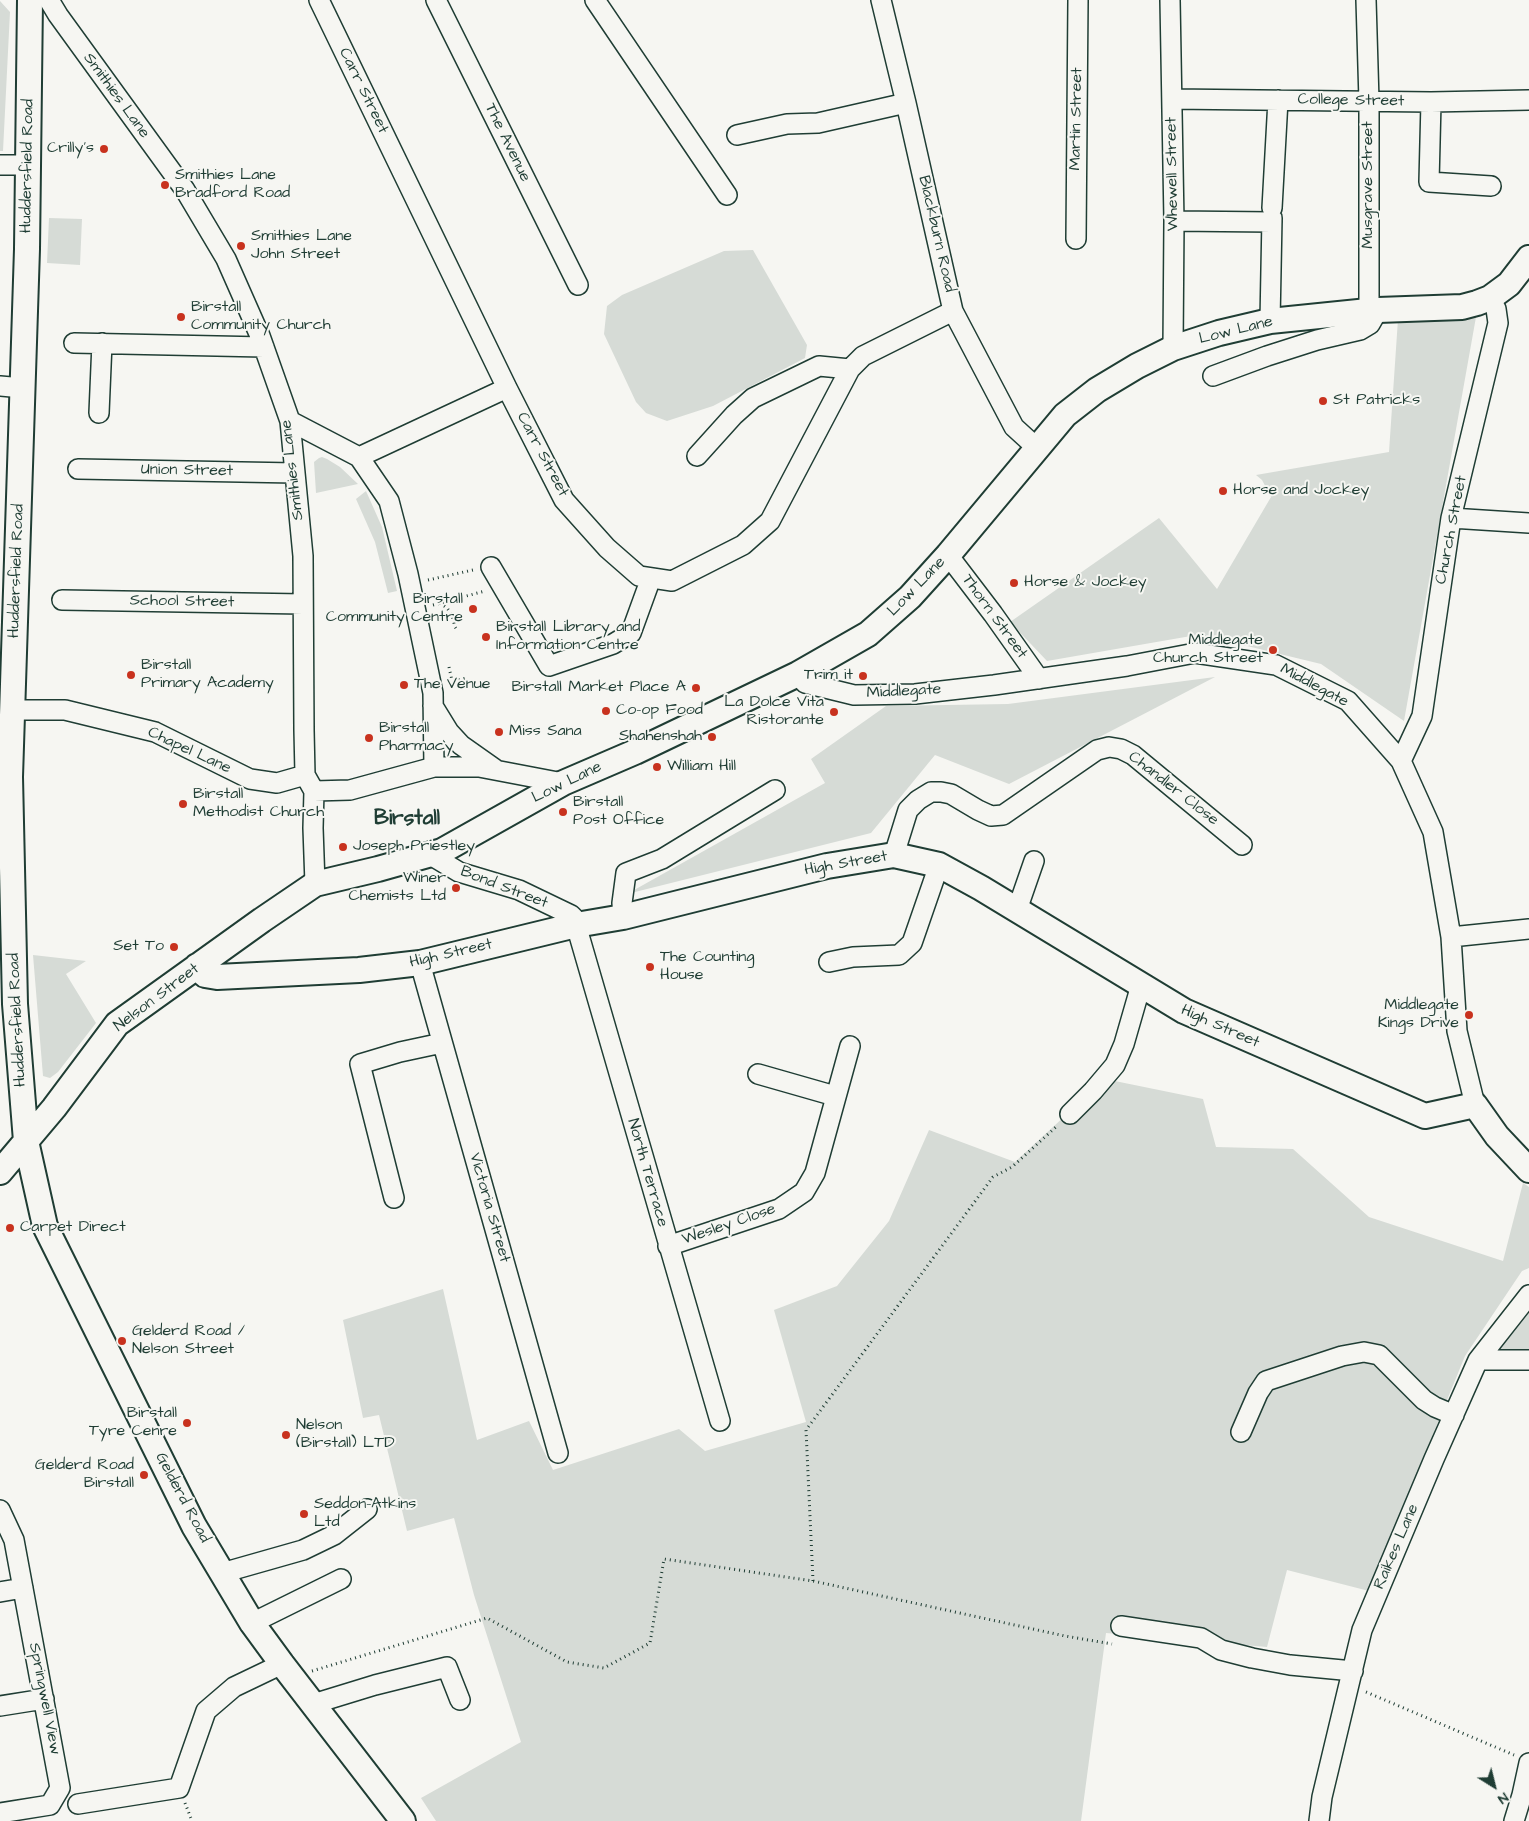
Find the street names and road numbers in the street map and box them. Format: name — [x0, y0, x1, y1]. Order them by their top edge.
street label: Carr Street — [334, 45, 392, 137]
street label: Smithies Lane — [79, 50, 153, 142]
street label: Martin Street — [1067, 67, 1087, 171]
street label: College Street — [1297, 90, 1405, 112]
street label: Huddersfield Road — [17, 99, 39, 233]
street label: The Avenue — [480, 101, 534, 185]
street label: Whewell Street — [1162, 117, 1184, 231]
street label: Musgrave Street — [1359, 121, 1379, 249]
street label: Blackburn Road — [913, 174, 959, 294]
street label: Low Lane — [1197, 313, 1275, 349]
street label: Carr Street — [512, 409, 572, 501]
street label: Smithies Lane — [277, 419, 309, 521]
street label: Union Street — [141, 461, 233, 481]
street label: Church Street — [1432, 474, 1472, 586]
street label: Huddersfield Road — [5, 504, 29, 638]
street label: Low Lane — [884, 553, 950, 621]
street label: Thorn Street — [957, 571, 1031, 663]
street label: School Street — [130, 591, 234, 613]
street label: Middlegate — [1276, 660, 1352, 712]
street label: Middlegate — [866, 680, 942, 704]
street label: Chapel Lane — [144, 723, 234, 779]
street label: Chandler Close — [1124, 748, 1222, 830]
street label: Low Lane — [529, 758, 605, 808]
street label: High Street — [803, 847, 889, 881]
street label: Bond Street — [457, 862, 551, 914]
street label: High Street — [408, 935, 494, 973]
street label: Huddersfield Road — [5, 952, 31, 1088]
street label: Nelson Street — [110, 960, 204, 1036]
street label: High Street — [1178, 1001, 1262, 1053]
street label: North Terrace — [622, 1117, 672, 1229]
street label: Victoria Street — [464, 1151, 514, 1265]
street label: Wesley Close — [680, 1200, 778, 1250]
street label: Gelderd Road — [150, 1450, 214, 1546]
street label: Raikes Lane — [1370, 1501, 1424, 1593]
street label: Springwell View — [24, 1641, 64, 1757]

